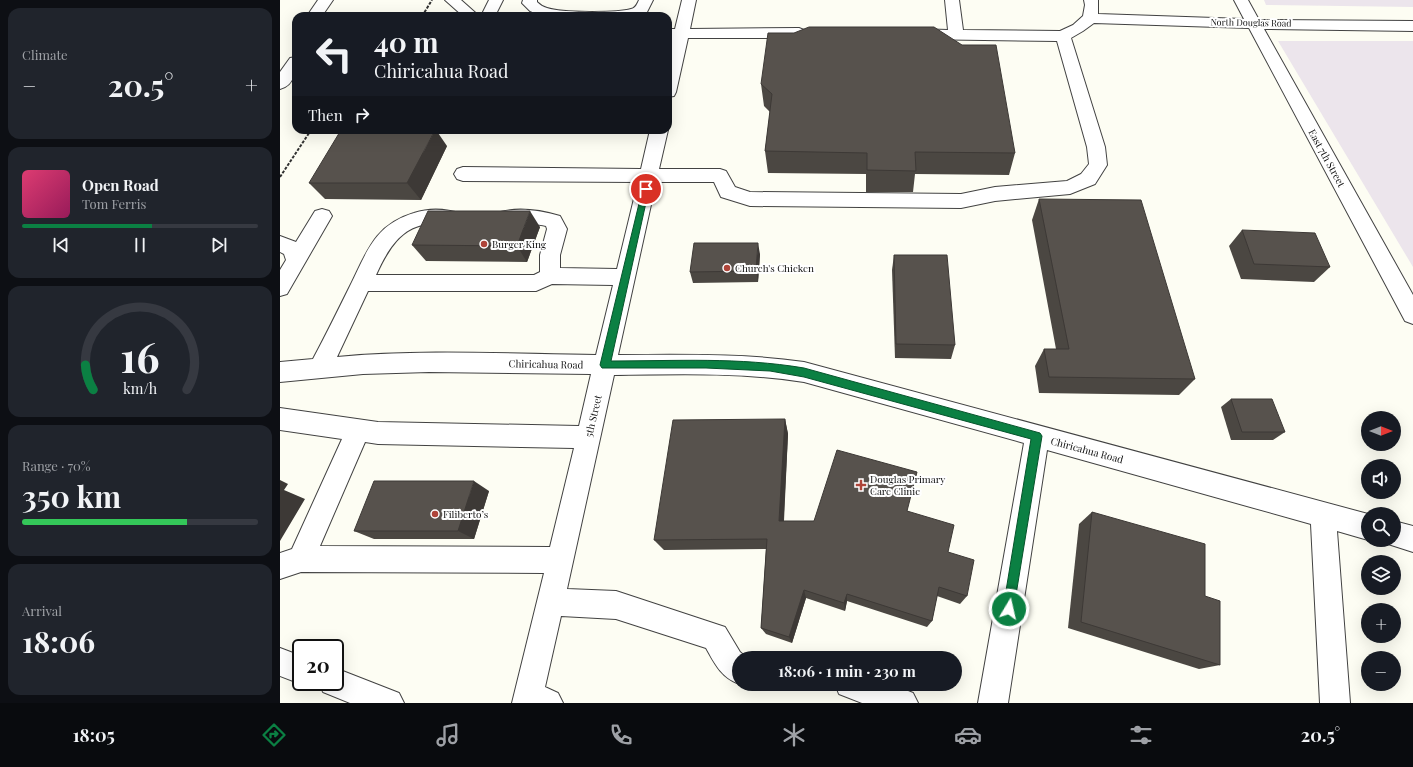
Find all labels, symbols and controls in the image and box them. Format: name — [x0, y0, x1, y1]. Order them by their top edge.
street label: North Douglas Road — [1210, 15, 1292, 29]
text: 40 m — [374, 23, 439, 60]
icon: left — [308, 28, 360, 80]
text: Climate — [22, 46, 68, 63]
text: Chiricahua Road — [374, 59, 508, 83]
text: 20.5° — [108, 65, 174, 105]
text: − — [22, 70, 36, 100]
text: + — [245, 70, 258, 100]
icon: right — [351, 104, 373, 126]
text: Then — [308, 105, 343, 125]
street label: East 7th Street — [1305, 127, 1349, 190]
pin — [629, 172, 663, 206]
text: Open Road — [82, 175, 159, 195]
icon: arrive — [635, 178, 657, 200]
text: Tom Ferris — [82, 195, 146, 212]
icon: previous — [50, 234, 72, 256]
icon: pause — [129, 234, 151, 256]
icon: next — [208, 234, 230, 256]
place label: Burger King — [492, 237, 547, 251]
marker: Burger King — [479, 239, 489, 249]
place label: Church's Chicken — [735, 261, 814, 275]
marker: Church's Chicken — [722, 263, 732, 273]
text: 16 — [120, 327, 160, 382]
street label: Chiricahua Road — [509, 356, 584, 372]
text: km/h — [123, 378, 158, 397]
street label: 5th Street — [581, 393, 605, 438]
north arrow — [1361, 411, 1401, 451]
map controls — [1361, 411, 1401, 691]
street label: Chiricahua Road — [1049, 434, 1125, 466]
text: Range · 70% — [22, 457, 90, 474]
button: sound — [1361, 459, 1401, 499]
place label: Douglas Primary Care Clinic — [870, 472, 945, 498]
text: 350 km — [22, 476, 121, 516]
marker: Douglas Primary Care Clinic — [855, 479, 867, 491]
place label: Filiberto’s — [443, 507, 488, 521]
button: search — [1361, 507, 1401, 547]
marker: Filiberto’s — [430, 509, 440, 519]
button: layers — [1361, 555, 1401, 595]
position arrow — [988, 588, 1030, 630]
text: Arrival — [22, 602, 62, 619]
button: + — [1361, 603, 1401, 643]
text: 18:06 — [22, 621, 95, 661]
speed limit sign: 20 — [292, 639, 344, 691]
button: − — [1361, 651, 1401, 691]
text: 18:06 · 1 min · 230 m — [778, 661, 916, 681]
icon: directions — [260, 721, 288, 749]
icon: music — [434, 721, 462, 749]
icon: phone — [607, 721, 635, 749]
icon: climate — [780, 721, 808, 749]
icon: car — [954, 721, 982, 749]
icon: filters — [1127, 721, 1155, 749]
text: 18:05 — [73, 723, 115, 747]
text: 20.5° — [1301, 723, 1340, 747]

